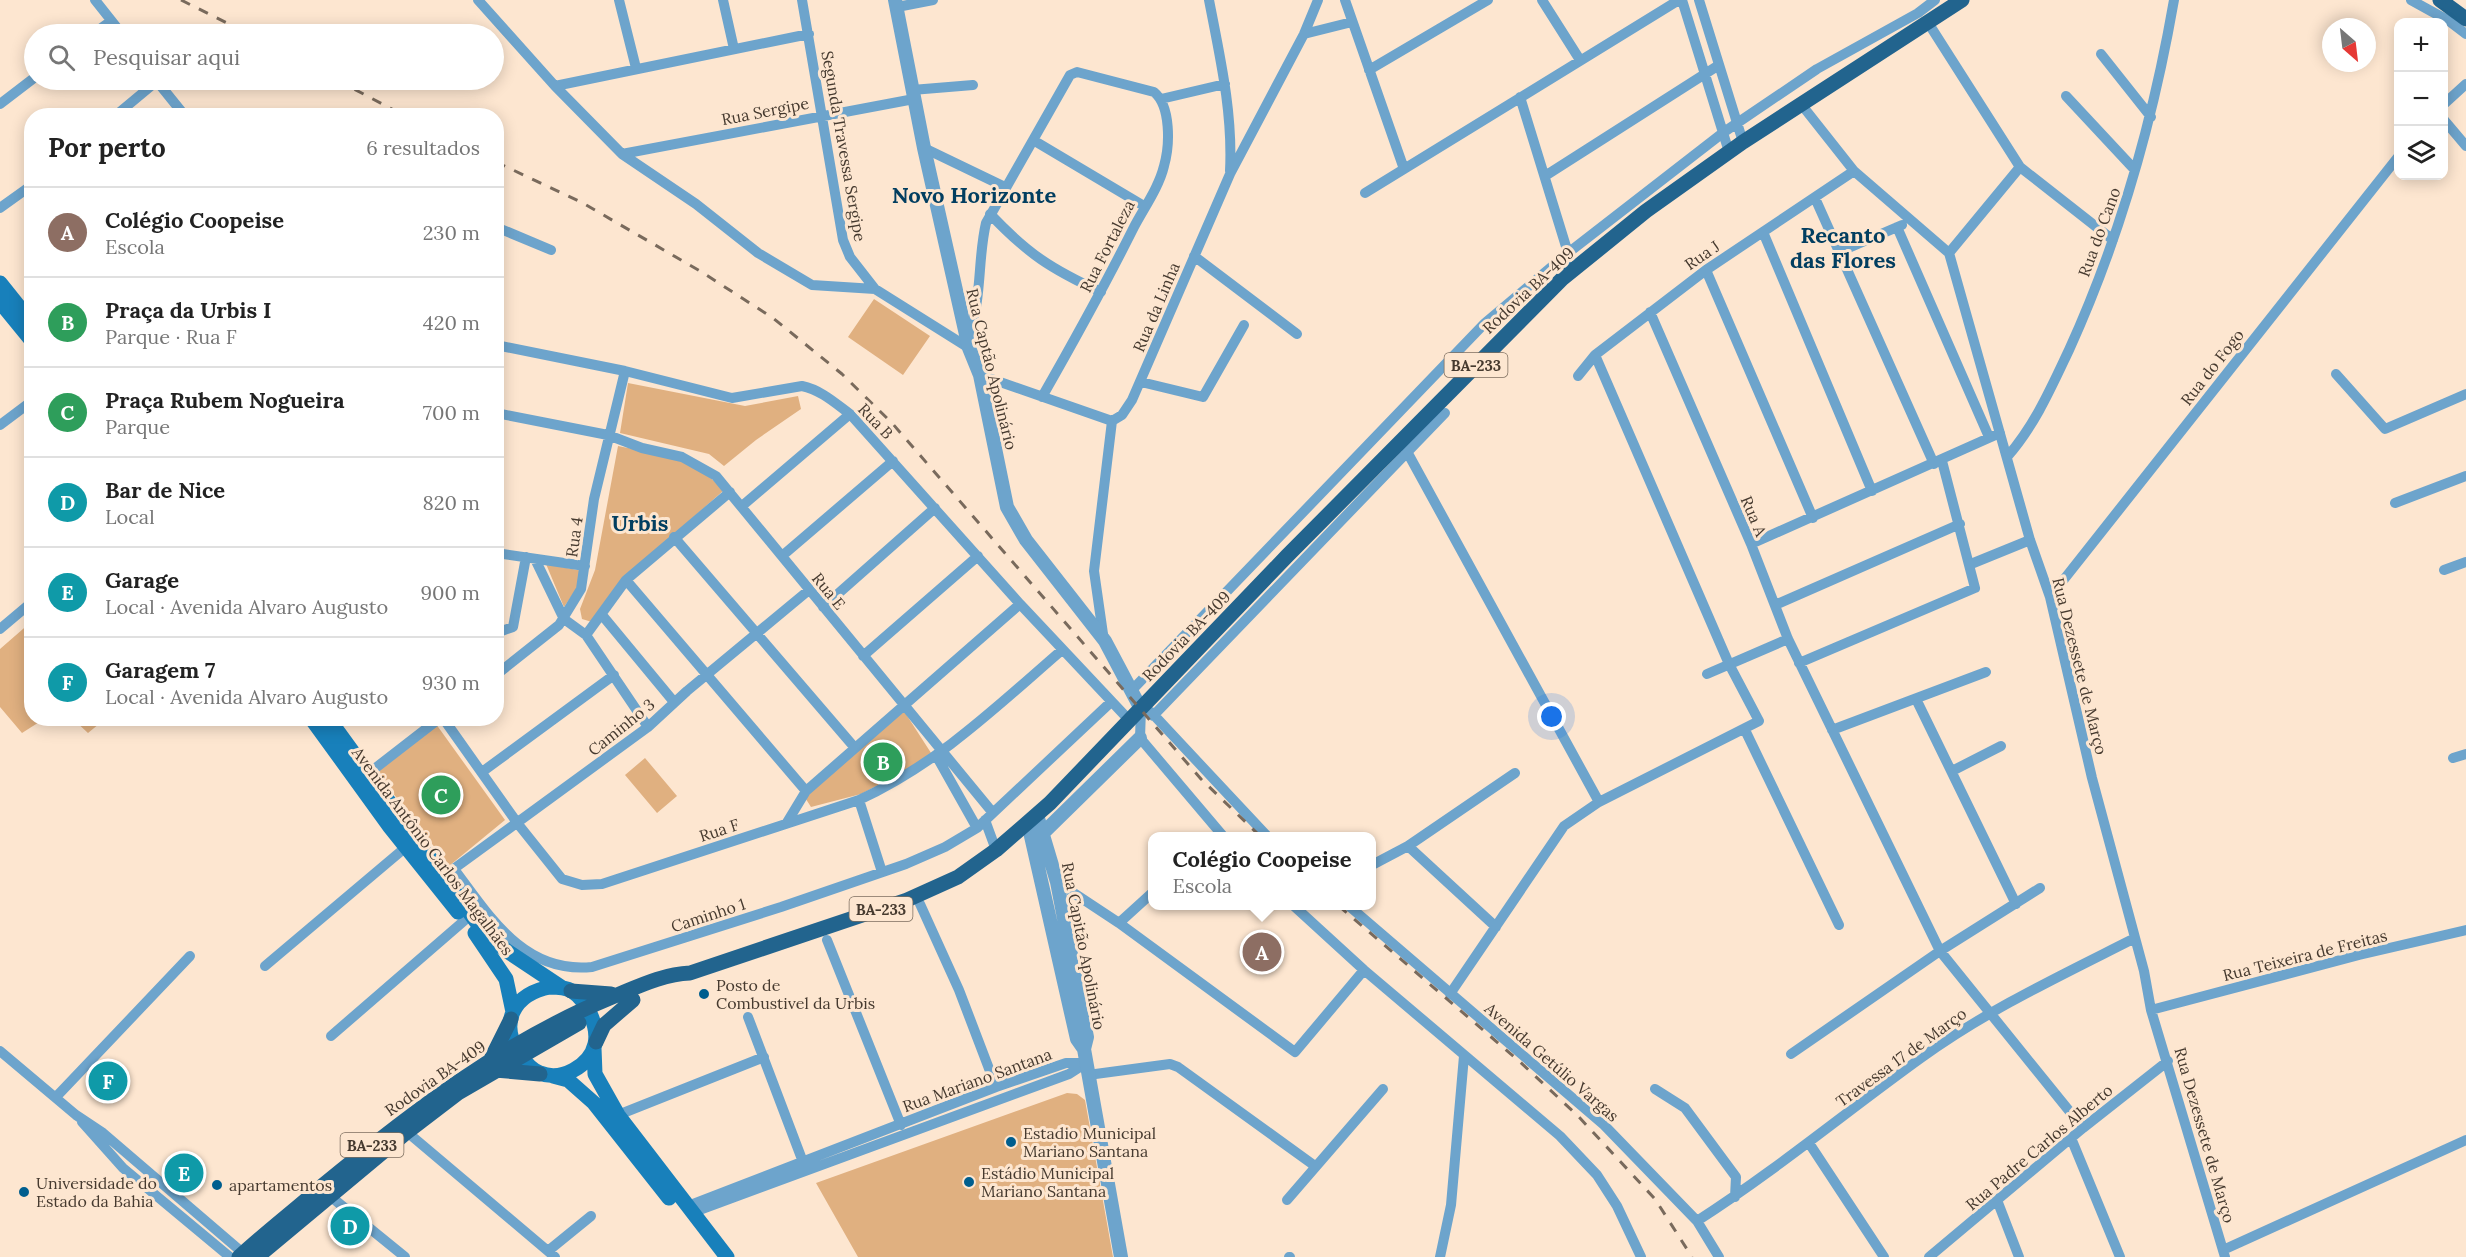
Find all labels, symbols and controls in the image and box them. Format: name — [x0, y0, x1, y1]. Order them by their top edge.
north arrow — [2322, 18, 2376, 72]
map controls — [2394, 18, 2448, 180]
button: + — [2394, 18, 2448, 72]
search box — [24, 24, 504, 90]
icon: search — [45, 41, 78, 74]
text: Pesquisar aqui — [93, 43, 240, 71]
street label: Segunda Travessa Sergipe — [817, 49, 871, 243]
button: − — [2394, 72, 2448, 126]
street label: Rua Sergipe — [720, 93, 811, 129]
button: layers — [2394, 126, 2448, 180]
text: Por perto — [48, 131, 166, 164]
text: 6 resultados — [366, 135, 480, 160]
district label: Novo Horizonte — [892, 181, 1056, 209]
street label: Rua do Cano — [2074, 185, 2124, 279]
street label: Rua Fortaleza — [1075, 197, 1139, 295]
text: Colégio Coopeise — [105, 206, 284, 234]
text: A — [61, 220, 74, 245]
text: 230 m — [423, 220, 480, 245]
district label: Recanto das Flores — [1790, 221, 1896, 274]
text: Escola — [105, 234, 165, 259]
street label: Rua J — [1681, 236, 1723, 274]
street label: Rodovia BA-409 — [1478, 242, 1578, 338]
street label: Rua da Linha — [1128, 259, 1184, 355]
street label: Rua Captão Apolinário — [962, 286, 1022, 452]
text: Praça da Urbis I — [105, 296, 271, 324]
text: B — [61, 310, 74, 335]
text: 420 m — [423, 310, 480, 335]
text: Parque · Rua F — [105, 324, 237, 349]
street label: Rua do Fogo — [2176, 325, 2248, 409]
road number: BA-233 — [1444, 353, 1508, 377]
text: Praça Rubem Nogueira — [105, 386, 345, 414]
street label: Rua B — [854, 399, 898, 443]
text: C — [61, 400, 74, 425]
text: 700 m — [423, 400, 480, 425]
text: Parque — [105, 414, 170, 439]
text: Bar de Nice — [105, 476, 225, 504]
text: D — [60, 490, 75, 515]
text: 820 m — [422, 490, 480, 515]
street label: Rua A — [1737, 493, 1772, 540]
text: Local — [105, 504, 155, 529]
district label: Urbis — [612, 509, 668, 537]
street label: Rua 4 — [561, 515, 587, 559]
text: Garage — [105, 566, 179, 594]
street label: Rua E — [808, 568, 850, 614]
street label: Rua Dezessete de Março — [2048, 575, 2112, 757]
text: E — [61, 580, 74, 605]
text: 900 m — [420, 580, 480, 605]
street label: Rodovia BA-409 — [1138, 587, 1234, 685]
text: Local · Avenida Alvaro Augusto — [105, 594, 388, 619]
text: Garagem 7 — [105, 656, 215, 684]
text: F — [62, 670, 73, 695]
text: 930 m — [422, 670, 480, 695]
text: Local · Avenida Alvaro Augusto — [105, 684, 388, 709]
street label: Caminho 3 — [584, 694, 658, 760]
your location — [1537, 702, 1566, 731]
pin: B — [864, 740, 902, 784]
street label: Avenida Antônio Carlos Magalhães — [348, 743, 518, 959]
pin: C — [422, 772, 460, 818]
street label: Rua F — [696, 814, 742, 846]
popup — [1148, 832, 1376, 910]
text: Colégio Coopeise — [1172, 845, 1352, 873]
street label: Rua Capitão Apolinário — [1058, 860, 1110, 1032]
text: Escola — [1172, 873, 1232, 898]
street label: Caminho 1 — [668, 894, 748, 936]
road number: BA-233 — [850, 897, 912, 921]
street label: Rua Teixeira de Freitas — [2221, 925, 2389, 985]
pin: A — [1242, 930, 1282, 974]
place label: Posto de Combustivel da Urbis — [716, 975, 875, 1013]
marker: Posto de Combustivel da Urbis — [697, 987, 711, 1001]
street label: Avenida Getúlio Vargas — [1480, 998, 1623, 1126]
street label: Travessa 17 de Março — [1832, 1003, 1970, 1111]
street label: Rodovia BA-409 — [381, 1036, 489, 1120]
street label: Rua Mariano Santana — [900, 1044, 1054, 1116]
street label: Rua Dezessete de Março — [2170, 1045, 2240, 1225]
pin: F — [88, 1058, 128, 1104]
street label: Rua Padre Carlos Alberto — [1961, 1080, 2117, 1214]
place label: Estadio Municipal Mariano Santana — [1023, 1123, 1156, 1161]
road number: BA-233 — [340, 1133, 404, 1157]
marker: Estadio Municipal Mariano Santana — [1004, 1135, 1018, 1149]
pin: E — [164, 1150, 204, 1196]
place label: Estádio Municipal Mariano Santana — [981, 1163, 1114, 1201]
place label: Universidade do Estado da Bahia — [36, 1173, 157, 1211]
place label: apartamentos — [229, 1175, 332, 1195]
marker: Estádio Municipal Mariano Santana — [962, 1175, 976, 1189]
marker: apartamentos — [210, 1178, 224, 1192]
marker: Universidade do Estado da Bahia — [17, 1185, 31, 1199]
pin: D — [330, 1204, 370, 1248]

